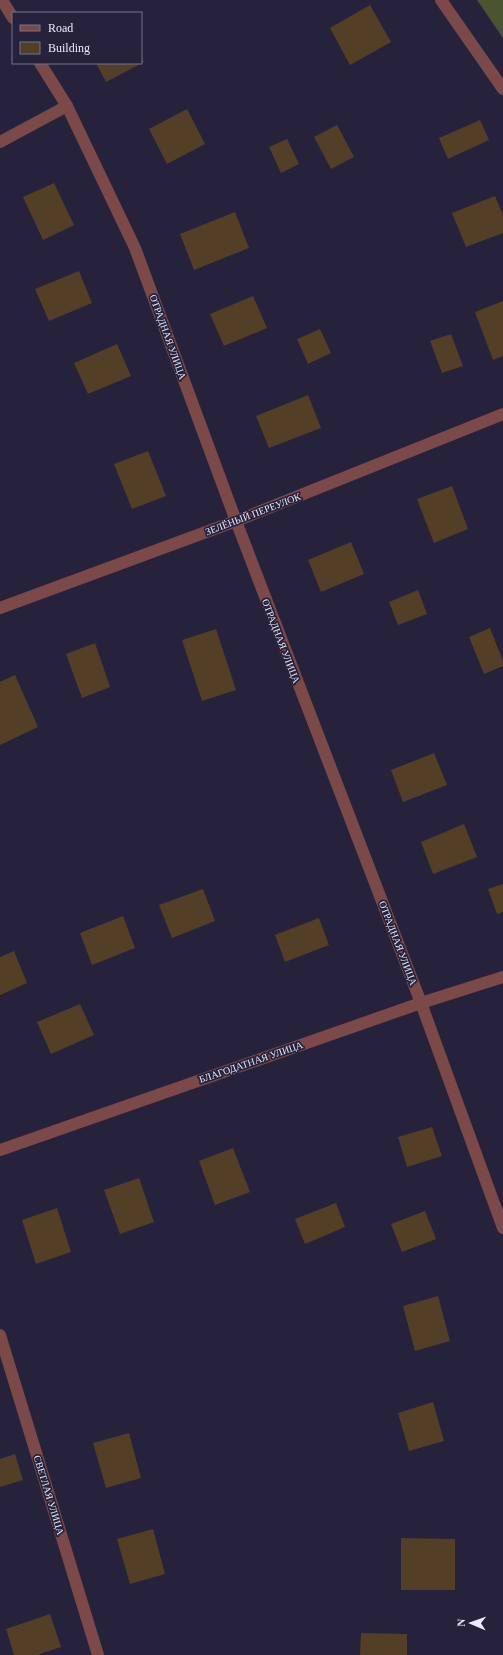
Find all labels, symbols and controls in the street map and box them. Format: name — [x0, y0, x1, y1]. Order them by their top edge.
legend — [12, 12, 142, 64]
text: Road — [48, 21, 73, 35]
text: Building — [48, 41, 90, 55]
street label: ОТРАДНАЯ УЛИЦА — [147, 293, 189, 382]
street label: ЗЕЛЁНЫЙ ПЕРЕУЛОК — [204, 491, 303, 537]
street label: ОТРАДНАЯ УЛИЦА — [260, 597, 302, 686]
street label: ОТРАДНАЯ УЛИЦА — [377, 899, 419, 988]
street label: БЛАГОДАТНАЯ УЛИЦА — [198, 1039, 305, 1085]
street label: СВЕТЛАЯ УЛИЦА — [32, 1454, 67, 1537]
north arrow — [451, 1603, 491, 1643]
text: N — [455, 1618, 467, 1627]

